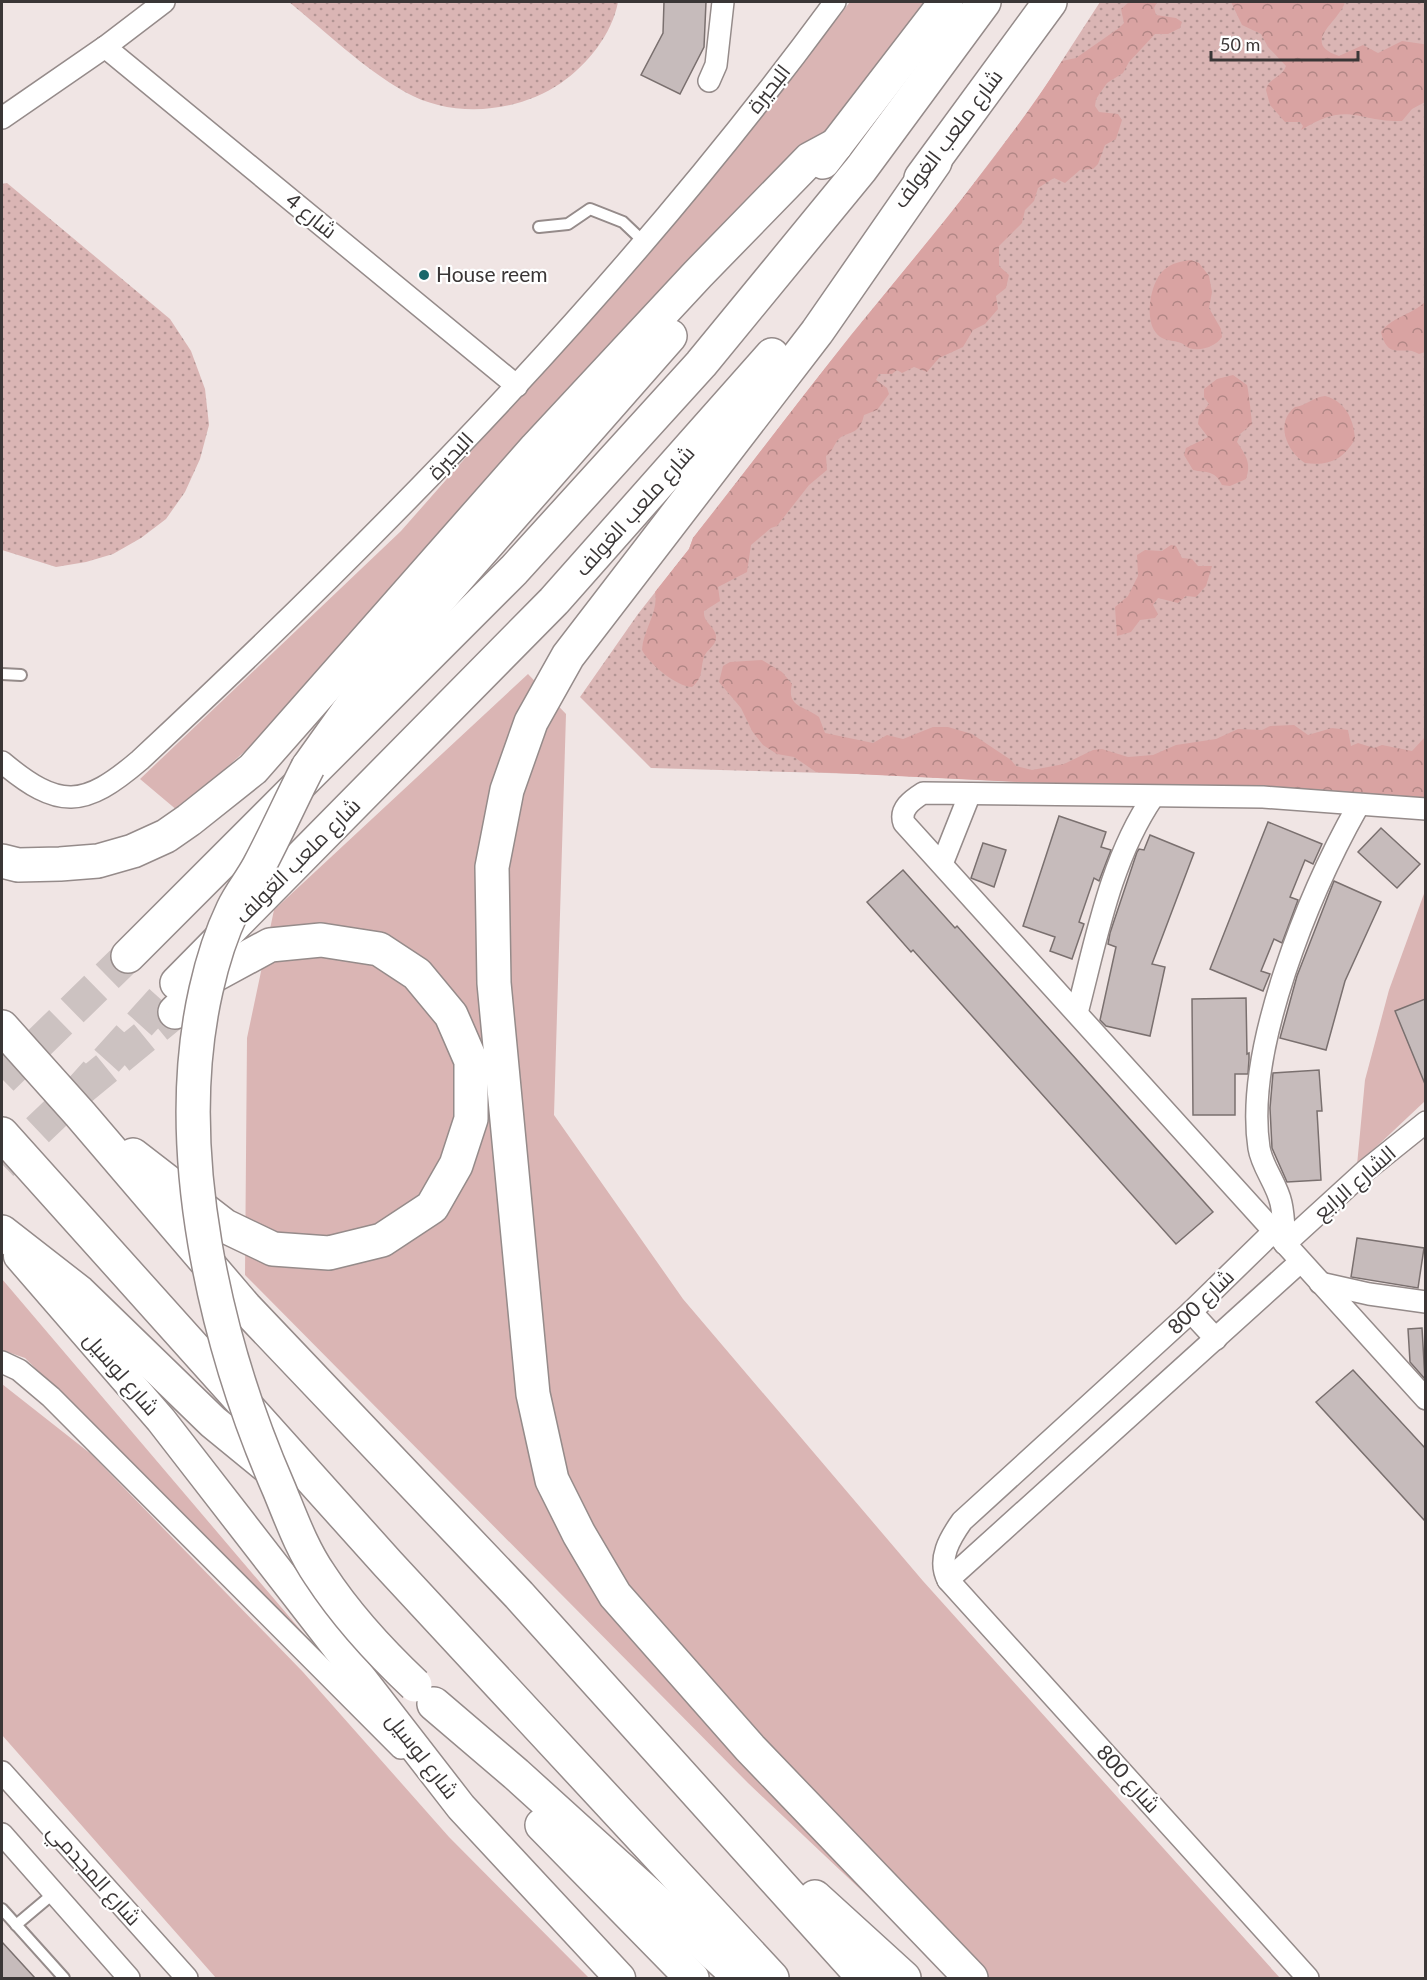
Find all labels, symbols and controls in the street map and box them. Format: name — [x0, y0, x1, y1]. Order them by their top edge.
scale bar — [1211, 24, 1358, 62]
text: 50 m — [1220, 33, 1260, 55]
street label: البحيرة — [741, 59, 795, 118]
street label: شارع ملعب الغولف — [887, 64, 1009, 214]
street label: شارع 4 — [280, 187, 342, 245]
place label: House reem — [436, 261, 548, 286]
marker: House reem — [417, 268, 431, 282]
street label: البحيرة — [422, 426, 479, 484]
street label: شارع ملعب الغولف — [569, 440, 701, 582]
street label: شارع ملعب الغولف — [229, 792, 367, 930]
street label: الشارع الرابع — [1308, 1139, 1402, 1227]
street label: شارع 800 — [1162, 1263, 1240, 1341]
street label: شارع لوسيل — [77, 1326, 165, 1422]
street label: شارع لوسيل — [380, 1707, 464, 1805]
street label: شارع 800 — [1090, 1739, 1166, 1819]
street label: شارع المجدمي — [39, 1818, 147, 1933]

